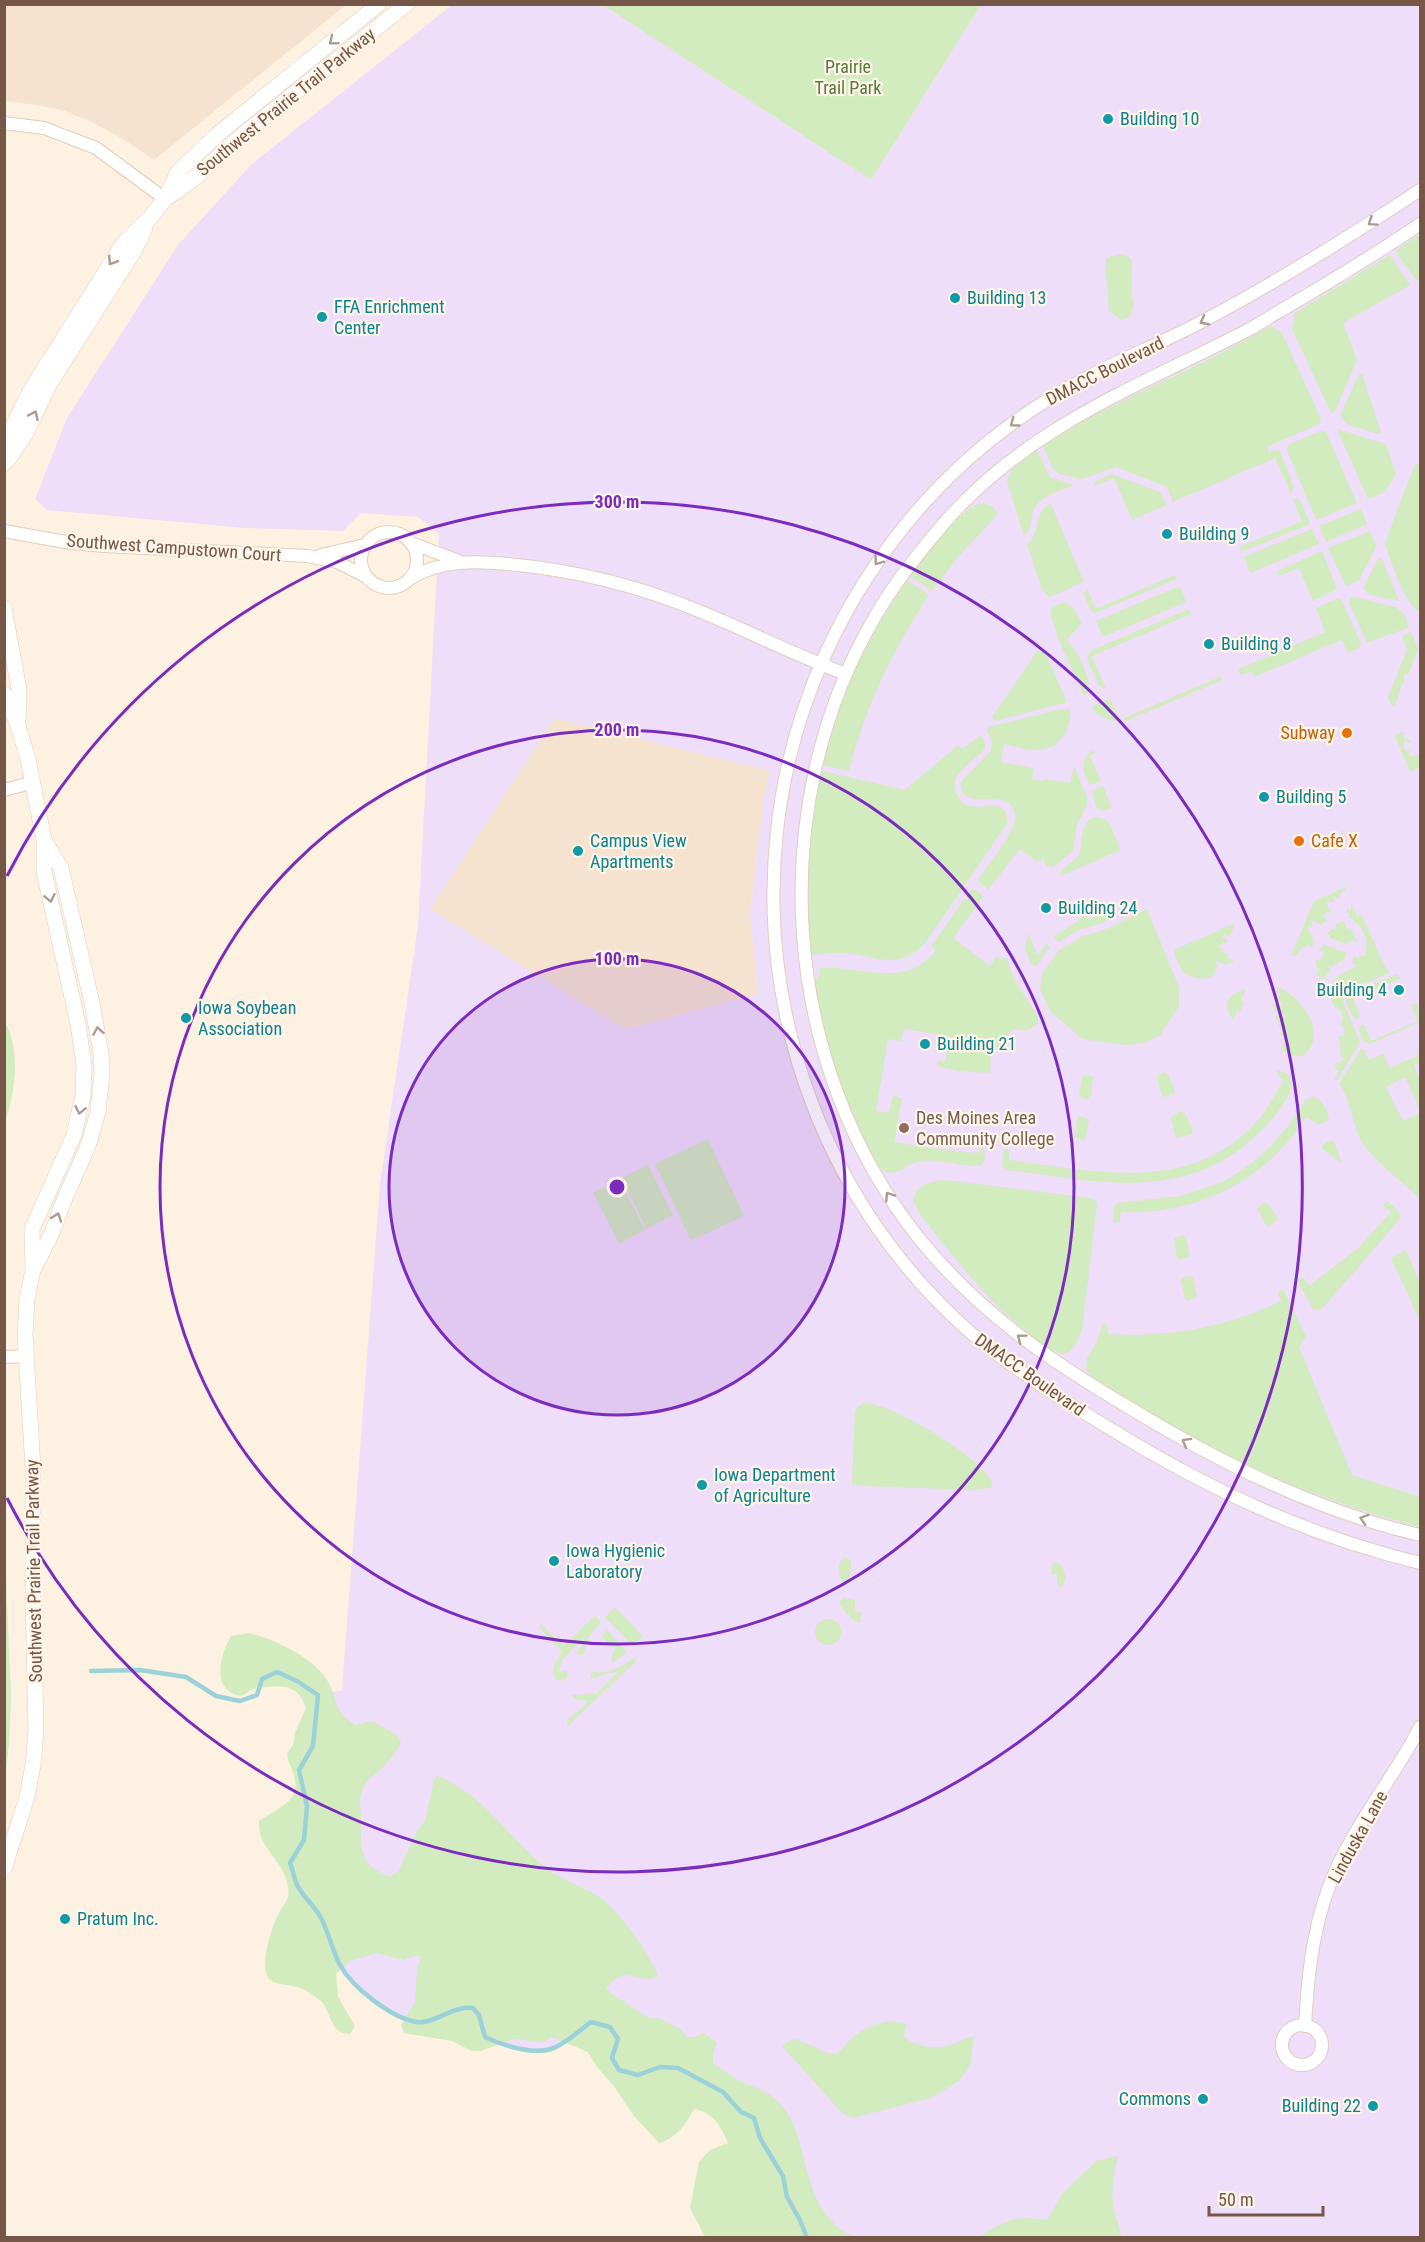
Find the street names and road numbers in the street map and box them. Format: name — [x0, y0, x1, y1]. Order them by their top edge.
street label: Southwest Prairie Trail Parkway — [192, 23, 379, 180]
street label: DMACC Boulevard — [1042, 332, 1167, 409]
street label: Southwest Campustown Court — [66, 530, 282, 565]
street label: DMACC Boulevard — [971, 1329, 1089, 1420]
street label: Southwest Prairie Trail Parkway — [21, 1459, 46, 1683]
street label: Linduska Lane — [1324, 1787, 1392, 1887]

